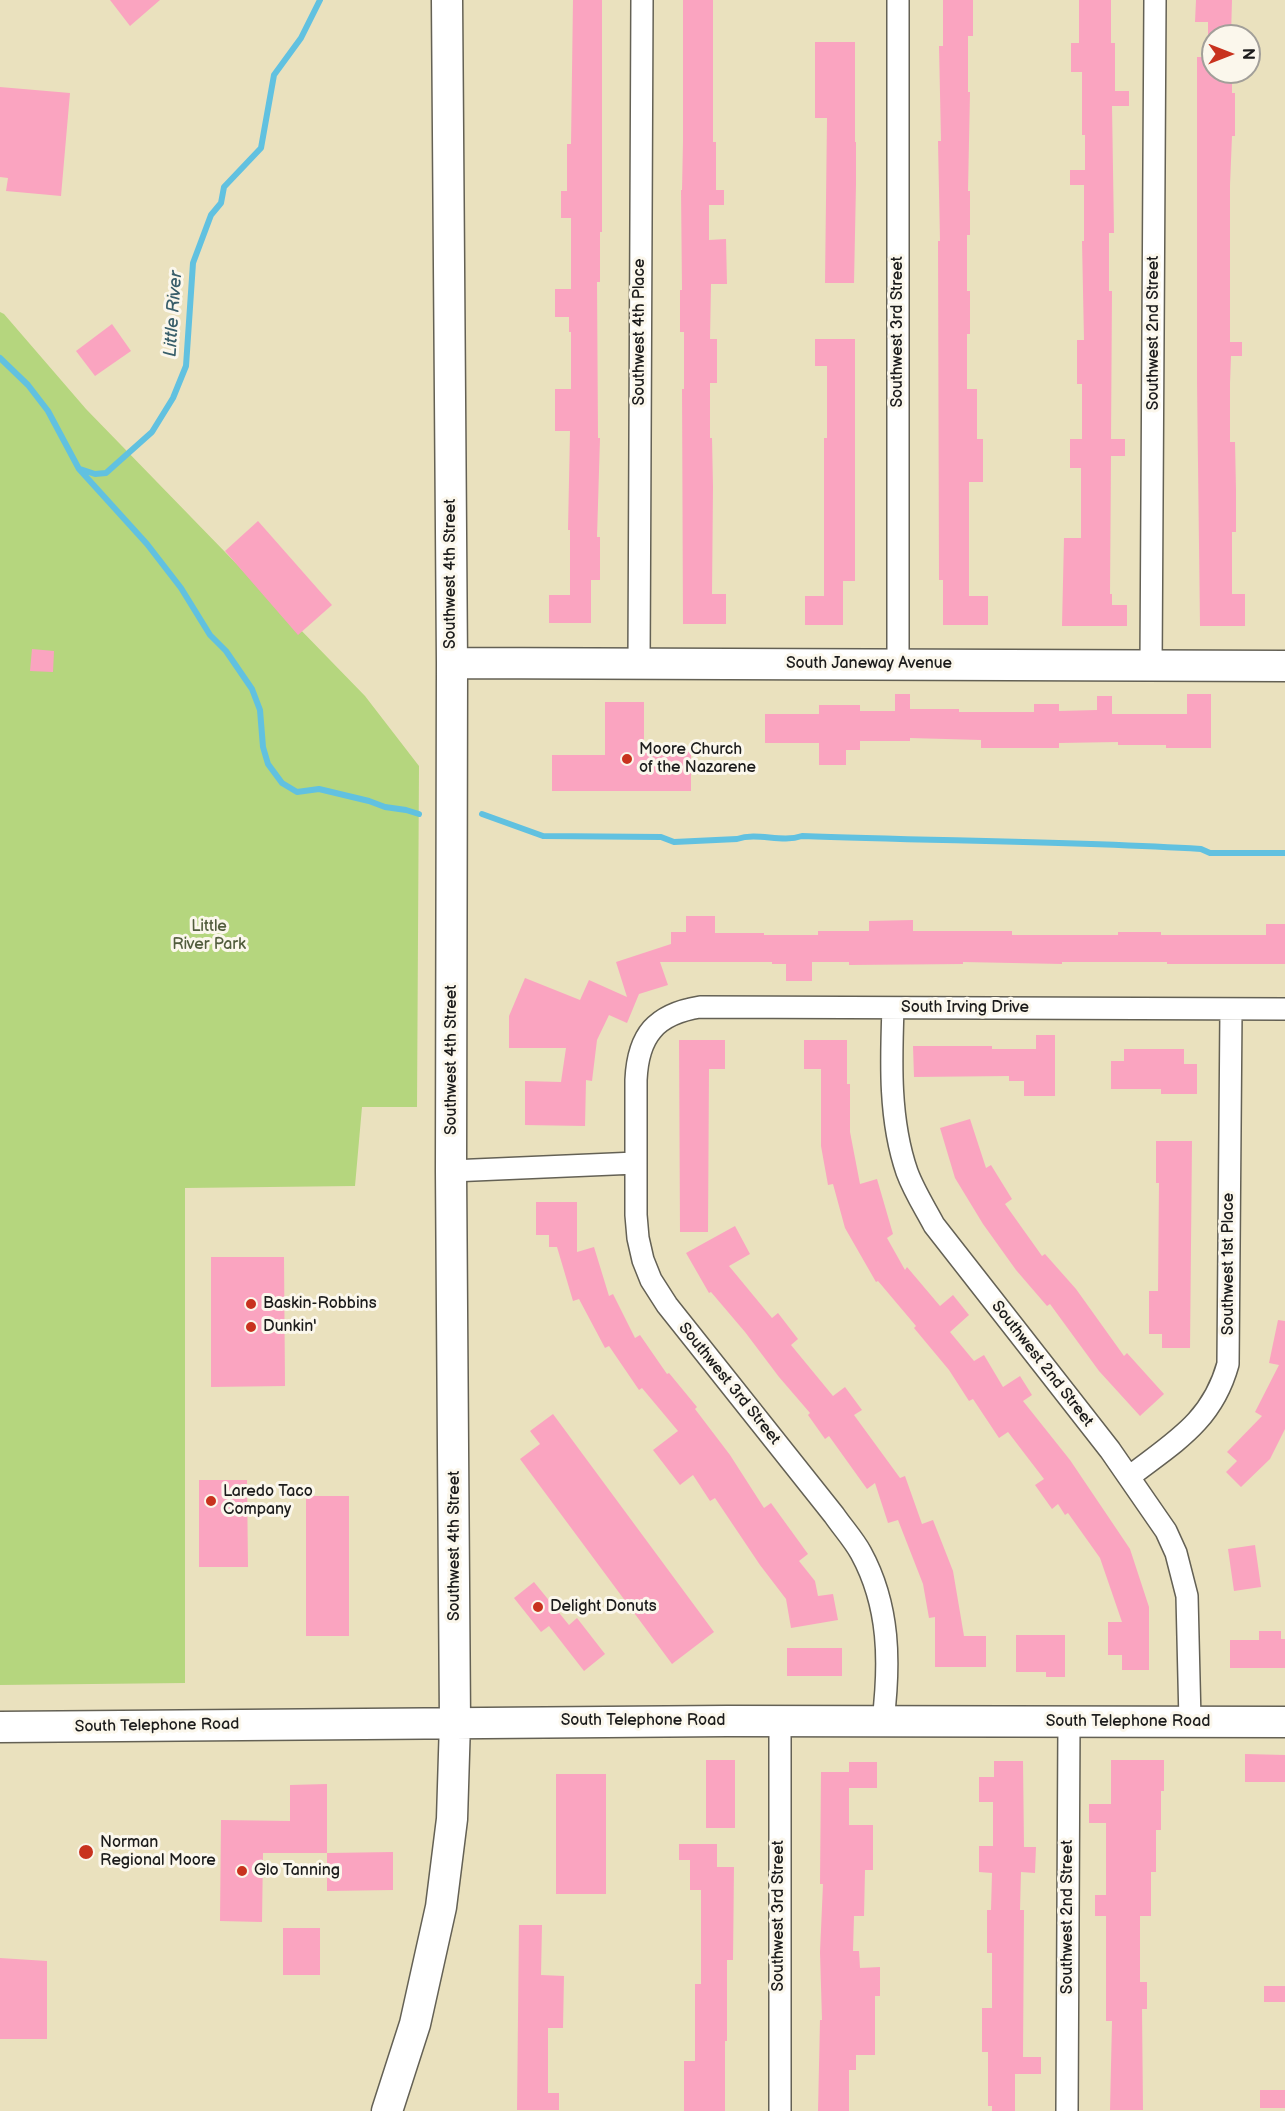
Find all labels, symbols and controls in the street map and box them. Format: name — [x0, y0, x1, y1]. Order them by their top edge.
north arrow — [1201, 24, 1261, 84]
text: N — [1238, 48, 1257, 60]
street label: Southwest 3rd Street — [888, 256, 908, 408]
street label: Southwest 2nd Street — [1144, 256, 1164, 410]
street label: Southwest 4th Place — [630, 259, 650, 405]
water label: Little River — [160, 270, 188, 358]
street label: Southwest 4th Street — [441, 499, 461, 649]
street label: South Janeway Avenue — [786, 654, 952, 674]
place label: Moore Church of the Nazarene — [639, 740, 756, 778]
marker: Moore Church of the Nazarene — [620, 752, 634, 766]
park label: Little River Park — [172, 917, 246, 955]
street label: Southwest 4th Street — [442, 985, 462, 1135]
street label: South Irving Drive — [901, 998, 1029, 1018]
street label: Southwest 1st Place — [1219, 1193, 1239, 1335]
place label: Baskin-Robbins — [263, 1294, 377, 1314]
marker: Baskin-Robbins — [244, 1297, 258, 1311]
street label: Southwest 2nd Street — [987, 1297, 1097, 1431]
place label: Dunkin' — [263, 1317, 316, 1337]
street label: Southwest 3rd Street — [674, 1319, 784, 1449]
marker: Dunkin' — [244, 1320, 258, 1334]
street label: Southwest 4th Street — [445, 1471, 465, 1621]
place label: Laredo Taco Company — [223, 1482, 313, 1520]
marker: Laredo Taco Company — [204, 1494, 218, 1508]
place label: Delight Donuts — [550, 1597, 657, 1617]
marker: Delight Donuts — [531, 1600, 545, 1614]
street label: South Telephone Road — [561, 1711, 725, 1731]
street label: South Telephone Road — [1046, 1712, 1210, 1732]
street label: South Telephone Road — [74, 1715, 240, 1737]
place label: Norman Regional Moore — [100, 1833, 216, 1871]
street label: Southwest 3rd Street — [769, 1840, 789, 1992]
street label: Southwest 2nd Street — [1058, 1840, 1078, 1994]
marker: Norman Regional Moore — [77, 1843, 95, 1861]
place label: Glo Tanning — [254, 1861, 340, 1881]
marker: Glo Tanning — [235, 1864, 249, 1878]

